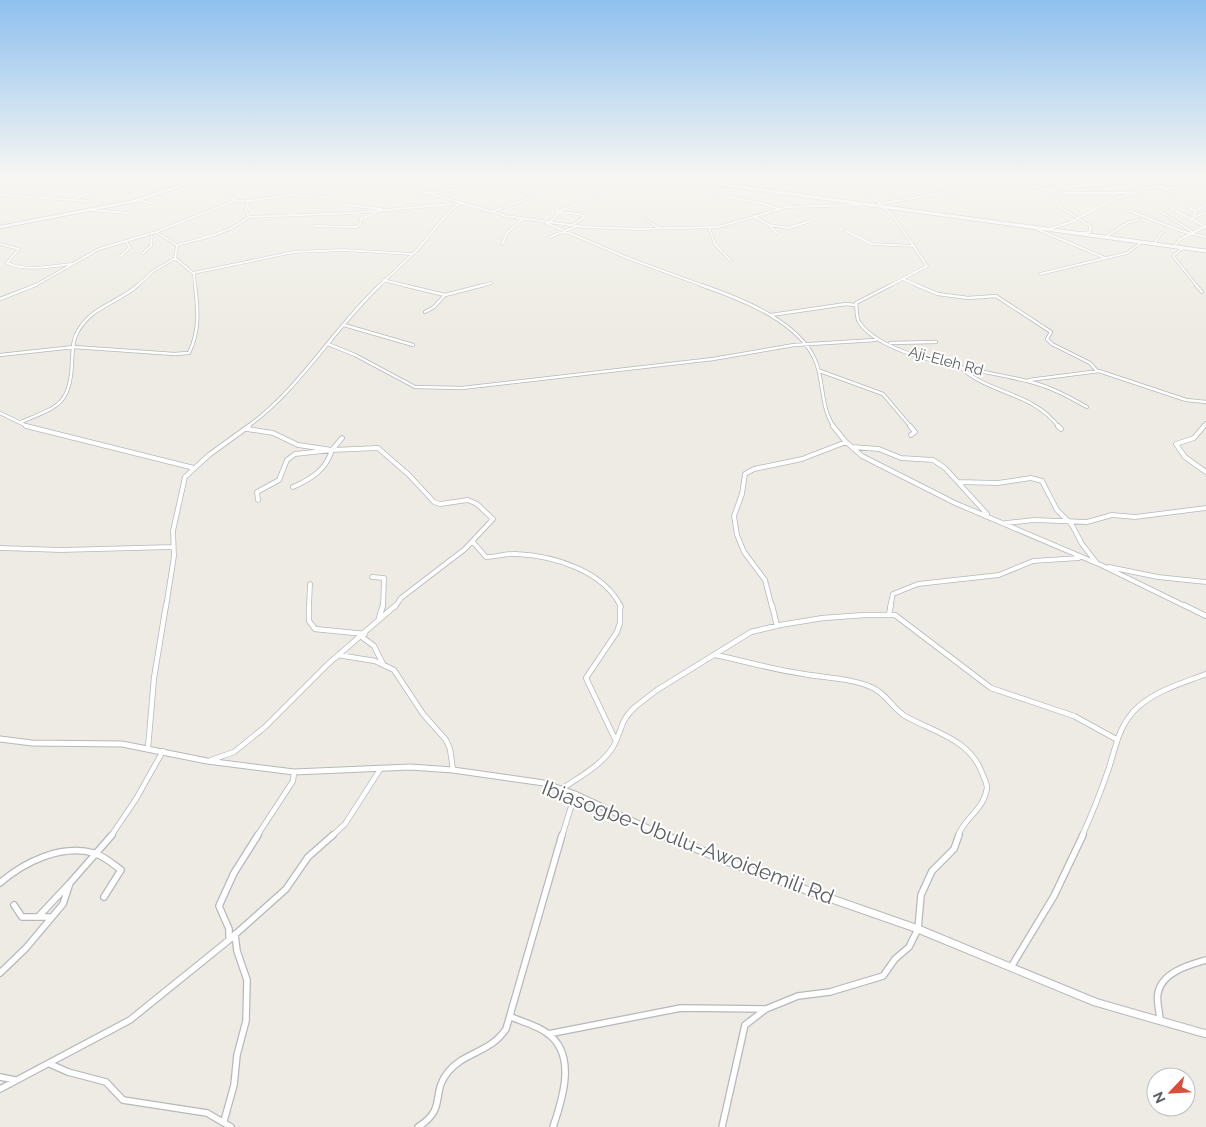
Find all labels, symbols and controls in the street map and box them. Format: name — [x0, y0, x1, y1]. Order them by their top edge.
street label: Aji-Eleh Rd — [907, 342, 985, 380]
street label: Ibiasogbe-Ubulu-Awoidemili Rd — [538, 775, 838, 909]
north arrow — [1146, 1067, 1196, 1117]
text: N — [1150, 1089, 1169, 1106]

